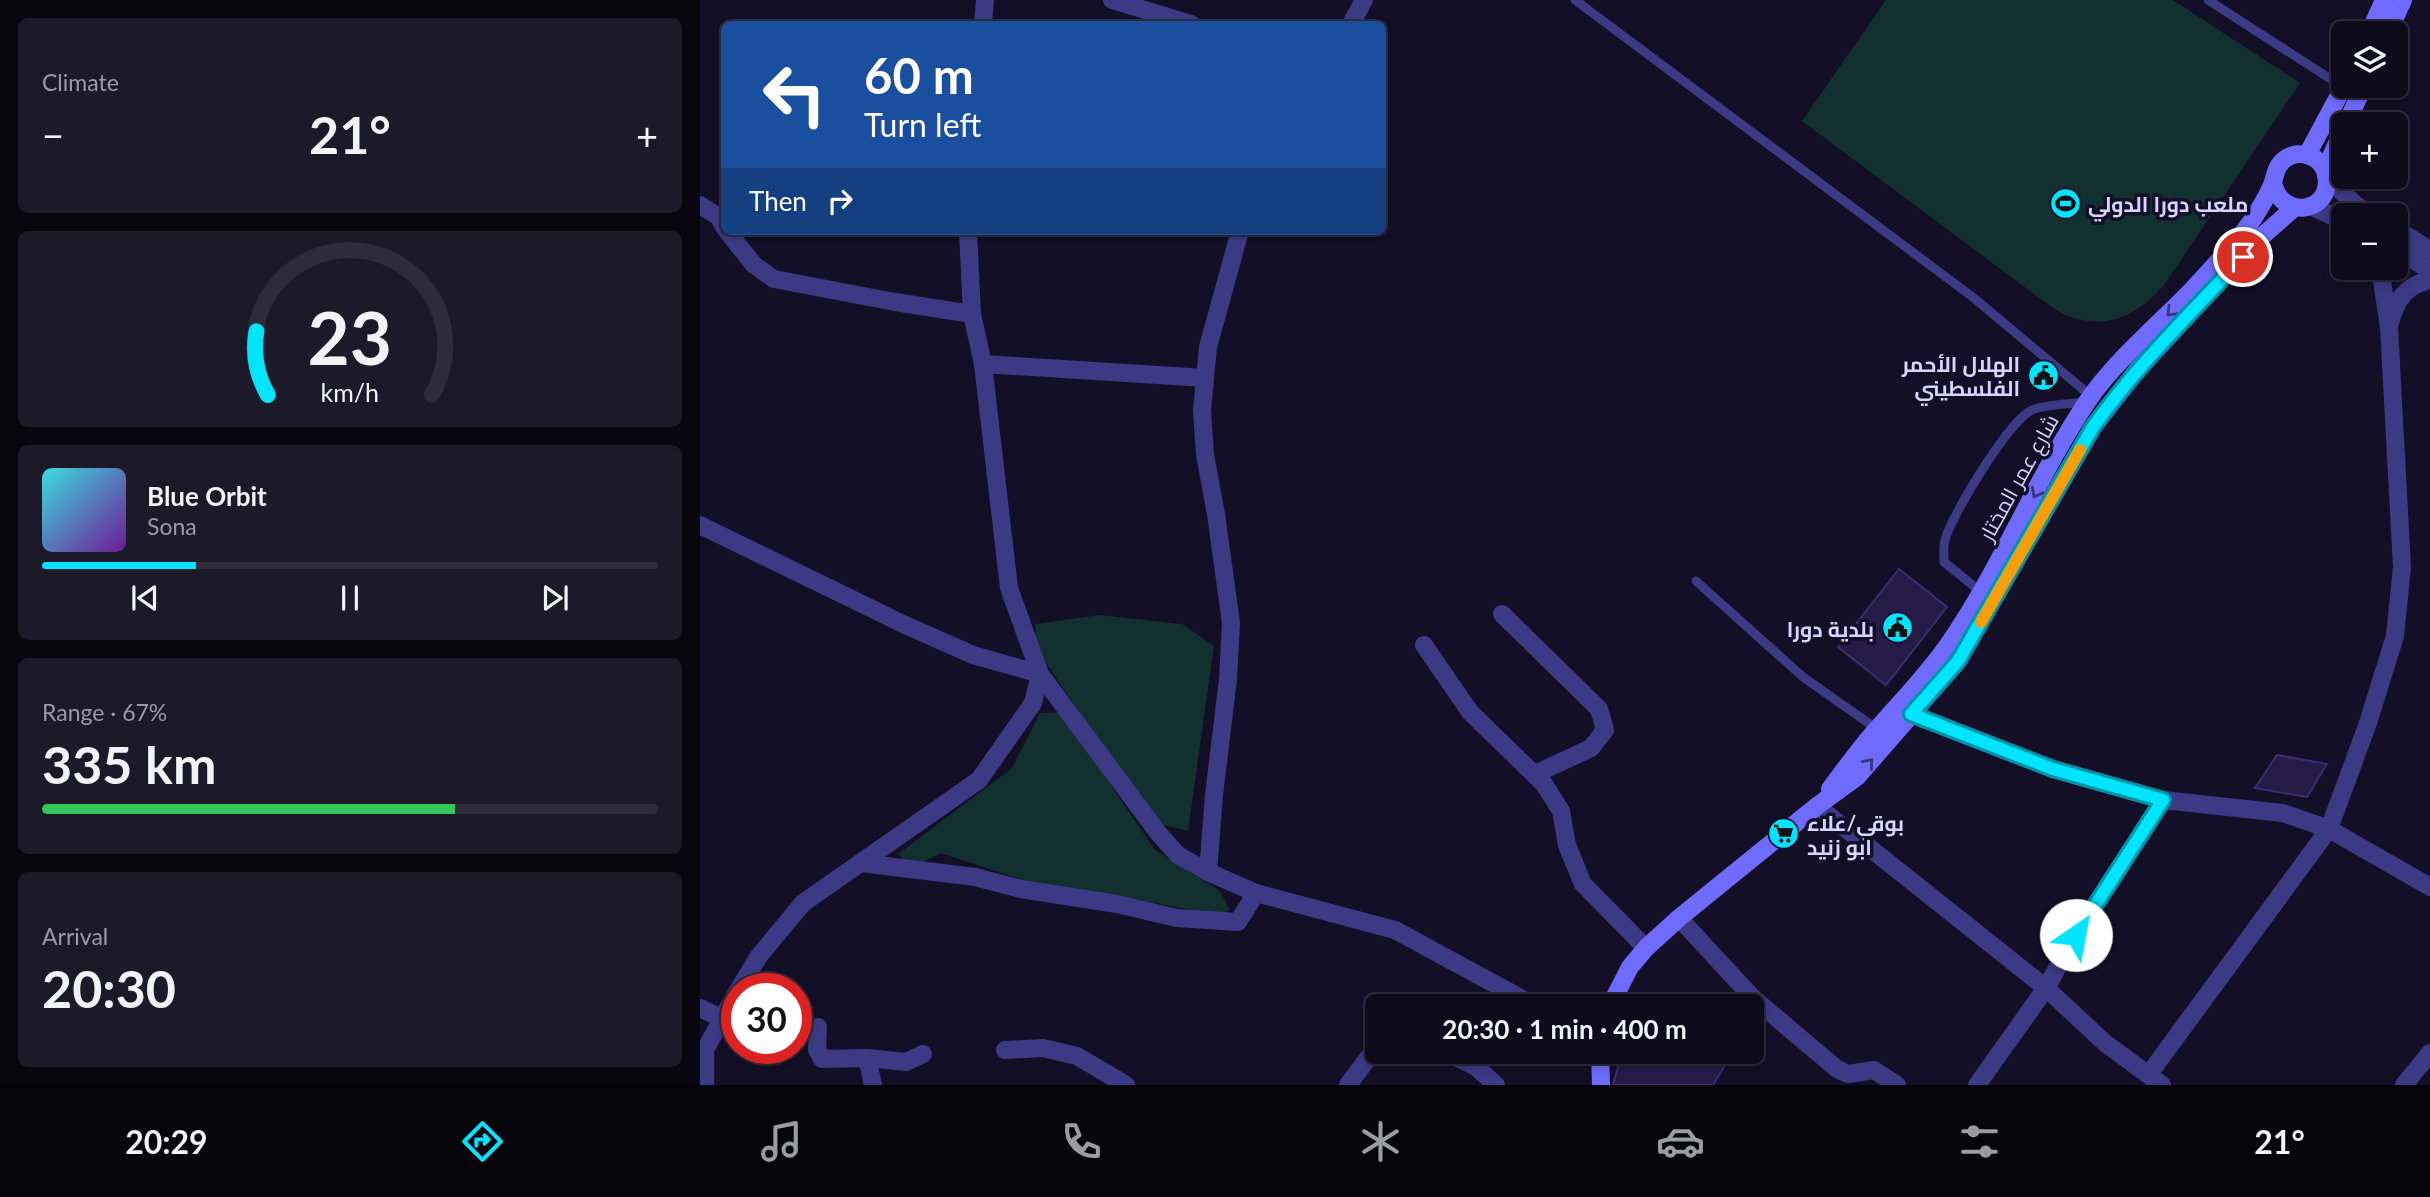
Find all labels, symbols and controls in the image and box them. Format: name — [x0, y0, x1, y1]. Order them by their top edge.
map controls — [2331, 21, 2408, 280]
button: layers — [2331, 21, 2408, 98]
text: 60 m — [864, 46, 974, 104]
icon: left — [749, 49, 840, 140]
text: Climate — [42, 68, 119, 96]
text: 21° — [309, 103, 391, 165]
text: Turn left — [864, 105, 981, 144]
text: − — [42, 112, 64, 158]
text: + — [636, 112, 658, 158]
button: + — [2331, 112, 2408, 189]
icon: right — [821, 182, 859, 220]
text: Then — [749, 185, 807, 217]
sports icon: ملعب دورا الدولي — [2048, 186, 2082, 220]
place label: ملعب دورا الدولي — [2088, 191, 2248, 222]
button: − — [2331, 203, 2408, 280]
pin — [2213, 227, 2273, 287]
icon: arrive — [2224, 238, 2262, 276]
text: 23 — [308, 294, 392, 382]
one-way arrow — [2166, 303, 2179, 316]
place label: الهلال الأحمر الفلسطيني — [1901, 351, 2020, 406]
public building icon: الهلال الأحمر الفلسطيني — [2026, 358, 2060, 392]
text: km/h — [321, 377, 379, 407]
street label: شارع عمر المختار — [1973, 409, 2066, 547]
text: Blue Orbit — [147, 480, 267, 512]
one-way arrow — [2030, 485, 2044, 498]
text: Sona — [147, 512, 197, 540]
icon: previous — [126, 579, 164, 617]
icon: pause — [331, 579, 369, 617]
icon: next — [536, 579, 574, 617]
public building icon: بلدية دورا — [1880, 611, 1914, 645]
place label: بلدية دورا — [1787, 616, 1874, 643]
text: Range · 67% — [42, 698, 167, 726]
text: 335 km — [42, 733, 216, 795]
one-way arrow — [1861, 758, 1873, 771]
place label: بوقي/علاء ابو زنيد — [1807, 810, 1904, 861]
supermarket icon: بوقي/علاء ابو زنيد — [1767, 817, 1801, 851]
position arrow — [2039, 898, 2113, 972]
text: Arrival — [42, 922, 108, 950]
text: 20:30 — [42, 957, 176, 1019]
speed limit sign: 30 — [721, 973, 812, 1064]
text: 20:30 · 1 min · 400 m — [1442, 1013, 1687, 1045]
icon: directions — [458, 1117, 507, 1166]
icon: music — [757, 1117, 806, 1166]
icon: phone — [1057, 1117, 1106, 1166]
icon: climate — [1356, 1117, 1405, 1166]
icon: car — [1656, 1117, 1705, 1166]
icon: filters — [1955, 1117, 2004, 1166]
text: 20:29 — [125, 1122, 208, 1161]
text: 21° — [2254, 1122, 2305, 1161]

